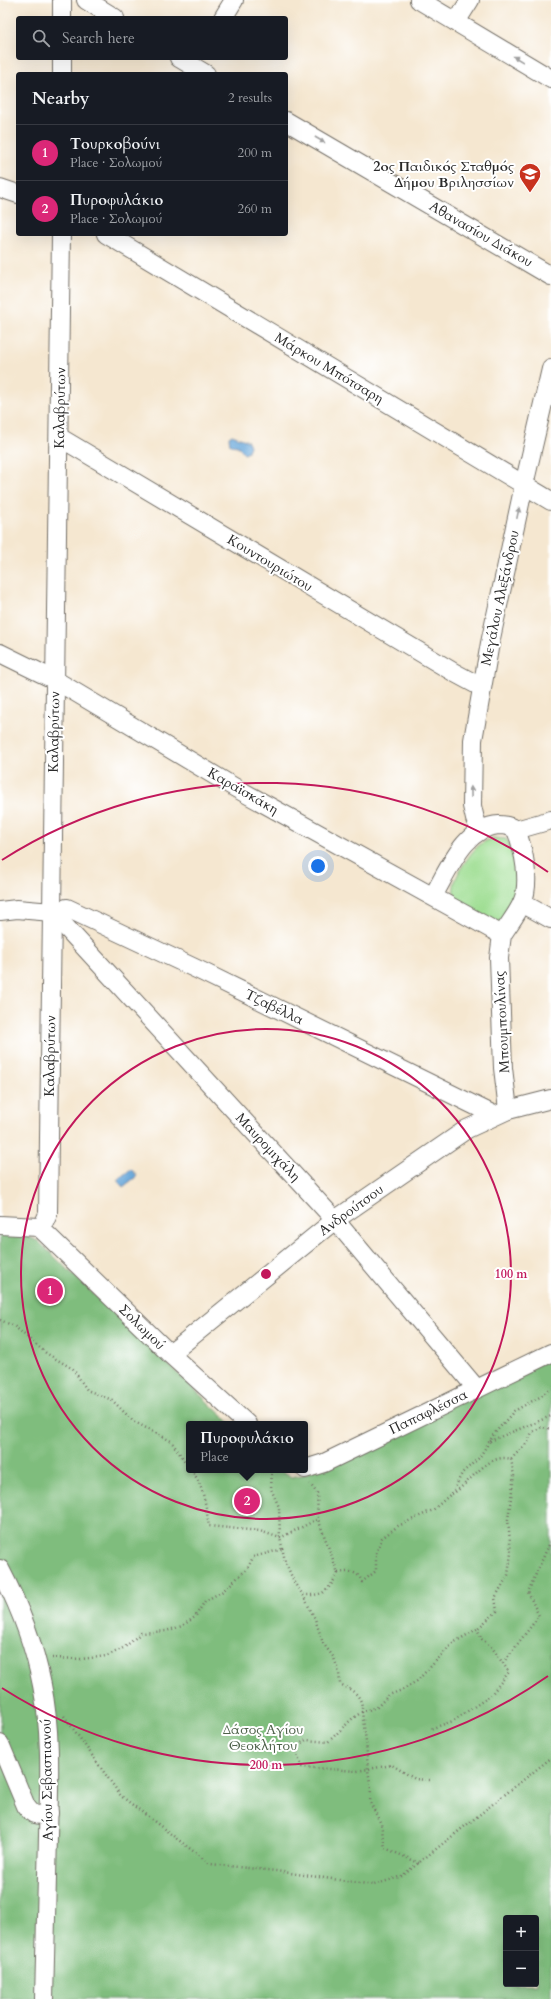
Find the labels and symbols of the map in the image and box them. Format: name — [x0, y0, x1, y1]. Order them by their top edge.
one-way arrow — [512, 56, 524, 63]
one-way arrow — [314, 137, 326, 144]
place label: 2ος Παιδικός Σταθμός Δήμου Βριλησσίων — [373, 157, 514, 192]
school or university icon: 2ος Παιδικός Σταθμός Δήμου Βριλησσίων — [517, 161, 543, 194]
street label: Αθανασίου Διάκου — [426, 197, 536, 271]
street label: Μάρκου Μπότσαρη — [271, 328, 387, 408]
street label: Καλαβρύτων — [50, 367, 70, 449]
one-way arrow — [515, 507, 521, 519]
street label: Μεγάλου Αλεξάνδρου — [476, 528, 524, 668]
street label: Κουντουριώτου — [224, 530, 316, 596]
street label: Καλαβρύτων — [44, 691, 64, 773]
street label: Καραϊσκάκη — [204, 763, 282, 819]
one-way arrow — [468, 786, 475, 798]
your location — [308, 856, 328, 876]
street label: Μπουμπουλίνας — [490, 970, 514, 1074]
street label: Τζαβέλλα — [242, 985, 307, 1030]
street label: Καλαβρύτων — [40, 1015, 60, 1097]
street label: Μαυρομιχάλη — [231, 1109, 305, 1185]
street label: Ανδρούτσου — [315, 1180, 387, 1240]
text: 100 m — [495, 1266, 528, 1282]
centre of rings — [259, 1267, 273, 1281]
pin: 1 — [37, 1276, 63, 1306]
street label: Σολωμού — [115, 1300, 169, 1354]
street label: Παπαφλέσσα — [386, 1385, 471, 1439]
pin: 2 — [234, 1486, 260, 1516]
street label: Αγίου Σεβαστιανού — [36, 1719, 58, 1841]
park label: Δάσος Αγίου Θεοκλήτου — [223, 1720, 303, 1755]
text: 200 m — [250, 1757, 283, 1773]

